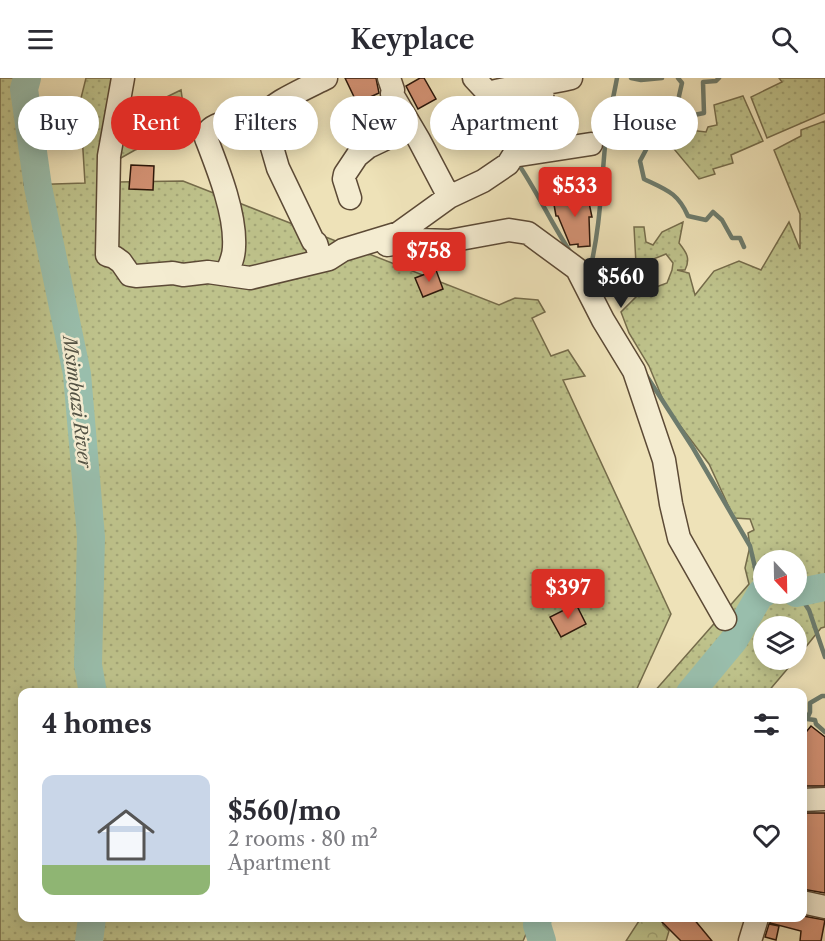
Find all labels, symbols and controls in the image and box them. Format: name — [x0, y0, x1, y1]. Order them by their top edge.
icon: menu — [24, 23, 57, 56]
text: Keyplace — [350, 23, 475, 56]
icon: search — [768, 23, 801, 56]
chip: Buy — [18, 96, 99, 150]
chip: Rent — [111, 96, 201, 150]
chip: Filters — [213, 96, 318, 150]
chip: New — [330, 96, 418, 150]
chip: Apartment — [430, 96, 579, 150]
chip: House — [591, 96, 698, 150]
pin: $533 — [539, 167, 611, 218]
text: $533 — [553, 174, 597, 198]
pin: $758 — [393, 232, 465, 283]
text: $758 — [407, 239, 451, 263]
pin: $560 — [585, 258, 657, 309]
text: $560 — [598, 265, 644, 289]
water label: Msimbazi River — [58, 333, 96, 471]
north arrow — [753, 550, 807, 604]
map controls — [753, 550, 807, 670]
pin: $397 — [532, 569, 604, 620]
text: $397 — [546, 576, 590, 600]
button: layers — [753, 616, 807, 670]
text: 4 homes — [42, 708, 152, 740]
icon: filters — [750, 708, 783, 741]
text: $560/mo — [228, 795, 341, 827]
icon: home — [90, 799, 162, 871]
icon: heart — [750, 819, 783, 852]
text: 2 rooms · 80 m² — [228, 827, 378, 851]
text: Apartment — [228, 851, 331, 875]

